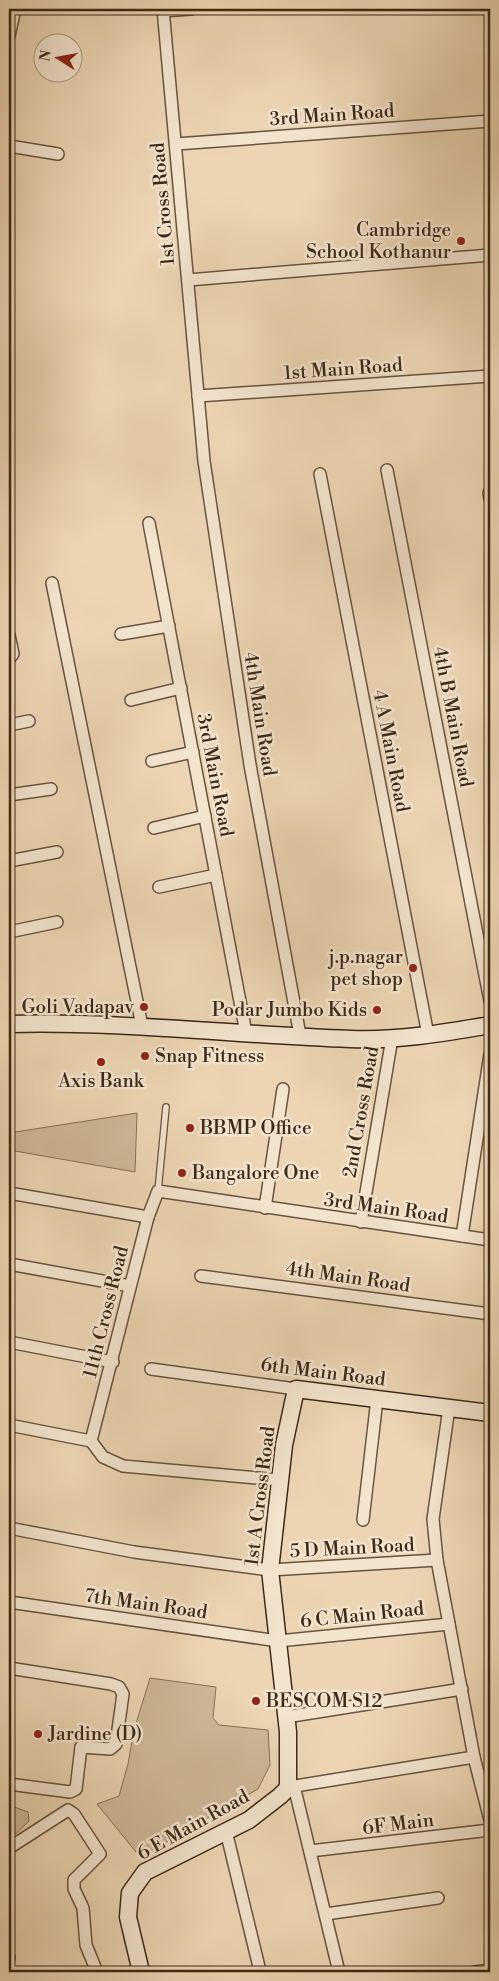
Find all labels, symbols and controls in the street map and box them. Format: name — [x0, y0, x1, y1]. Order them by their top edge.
north arrow — [32, 32, 82, 82]
text: N — [36, 49, 56, 63]
street label: 3rd Main Road — [269, 99, 396, 131]
street label: 1st Cross Road — [146, 141, 180, 267]
place label: Cambridge School Kothanur — [306, 218, 451, 264]
marker: Cambridge School Kothanur — [455, 235, 467, 247]
street label: 1st Main Road — [283, 353, 404, 385]
street label: 4th B Main Road — [428, 645, 478, 790]
street label: 4th Main Road — [238, 650, 282, 778]
street label: 4 A Main Road — [367, 688, 415, 814]
street label: 3rd Main Road — [191, 711, 239, 839]
place label: j.p.nagar pet shop — [328, 945, 403, 991]
marker: j.p.nagar pet shop — [407, 962, 419, 974]
place label: Goli Vadapav — [22, 995, 135, 1019]
place label: Podar Jumbo Kids — [212, 998, 367, 1022]
marker: Goli Vadapav — [138, 1001, 150, 1013]
marker: Podar Jumbo Kids — [371, 1004, 383, 1016]
place label: Snap Fitness — [155, 1044, 264, 1068]
street label: 2nd Cross Road — [338, 1044, 384, 1180]
marker: Snap Fitness — [139, 1050, 151, 1062]
marker: Axis Bank — [95, 1056, 107, 1068]
place label: Axis Bank — [57, 1069, 145, 1093]
place label: BBMP Office — [199, 1116, 312, 1140]
marker: BBMP Office — [184, 1122, 196, 1134]
place label: Bangalore One — [191, 1161, 319, 1185]
marker: Bangalore One — [176, 1167, 188, 1179]
street label: 3rd Main Road — [322, 1187, 450, 1229]
street label: 11th Cross Road — [78, 1243, 134, 1381]
street label: 4th Main Road — [284, 1256, 412, 1298]
street label: 6th Main Road — [259, 1352, 387, 1392]
street label: 1st A Cross Road — [240, 1425, 281, 1567]
street label: 5 D Main Road — [289, 1533, 415, 1563]
street label: 7th Main Road — [83, 1584, 209, 1625]
street label: 6 C Main Road — [299, 1597, 425, 1633]
place label: BESCOM S12 — [265, 1689, 382, 1713]
marker: BESCOM S12 — [250, 1695, 262, 1707]
place label: Jardine (D) — [47, 1722, 142, 1746]
marker: Jardine (D) — [32, 1728, 44, 1740]
street label: 6 E Main Road — [133, 1784, 253, 1866]
street label: 6F Main — [361, 1808, 435, 1840]

